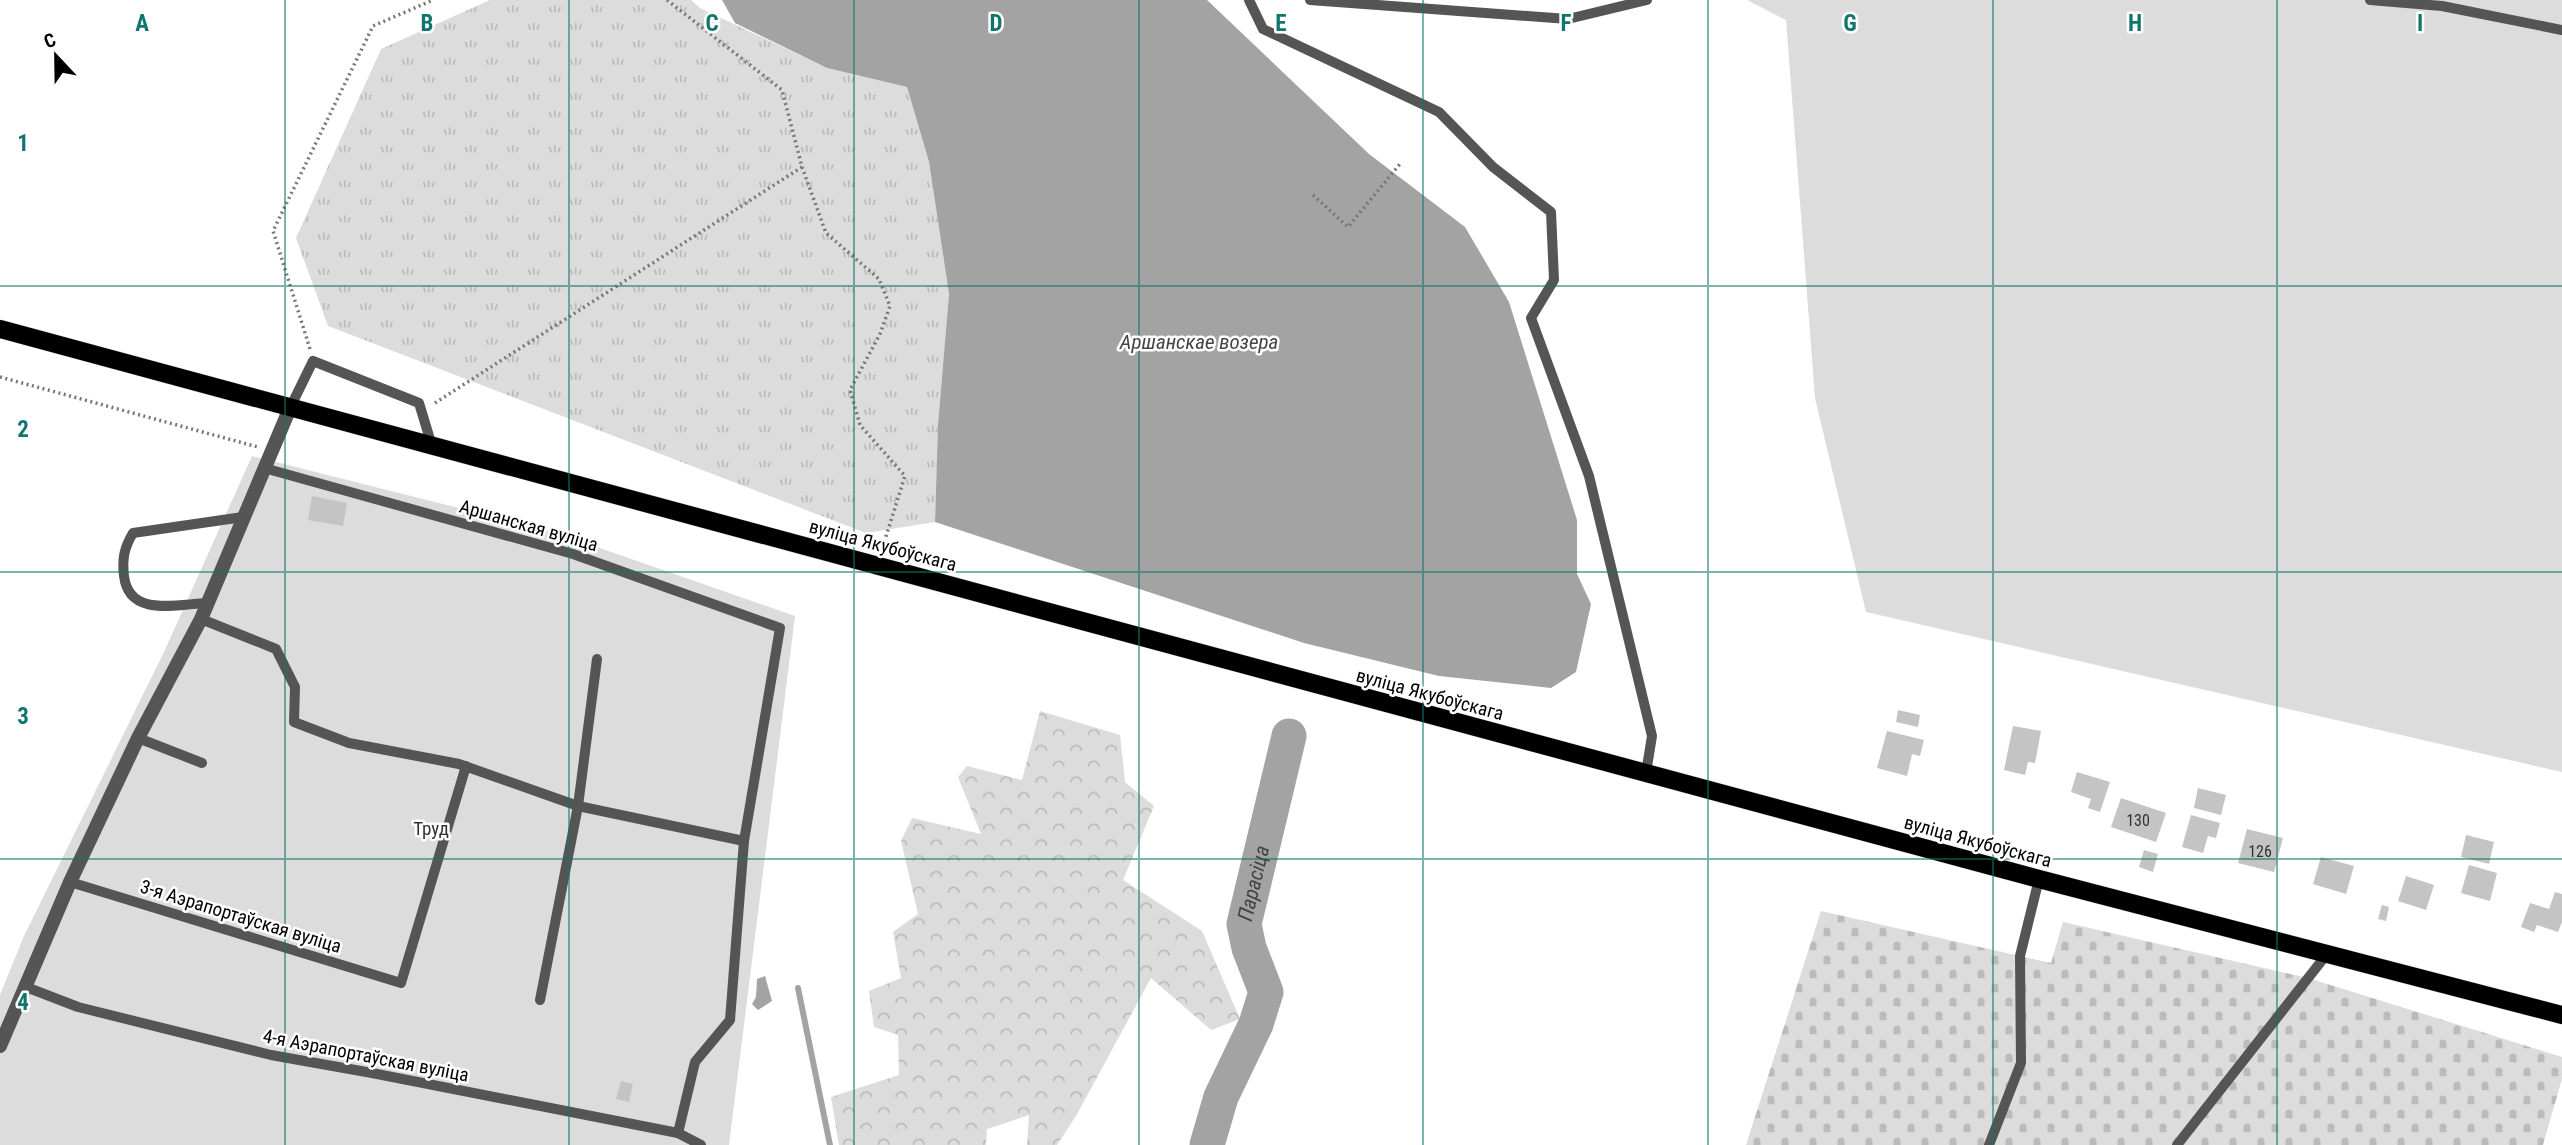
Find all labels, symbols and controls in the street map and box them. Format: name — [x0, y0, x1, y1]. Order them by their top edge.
text: A — [135, 10, 149, 37]
text: B — [421, 10, 433, 37]
text: C — [705, 10, 719, 37]
text: D — [990, 10, 1003, 37]
text: E — [1275, 10, 1287, 37]
text: F — [1561, 10, 1572, 37]
text: G — [1843, 10, 1857, 37]
text: H — [2128, 10, 2142, 37]
text: I — [2417, 10, 2423, 37]
north arrow — [21, 21, 91, 91]
text: С — [40, 28, 59, 53]
text: 1 — [17, 130, 29, 157]
water label: Аршанскае возера — [1119, 330, 1278, 354]
text: 2 — [17, 416, 29, 443]
street label: Аршанская вуліца — [457, 495, 601, 556]
street label: вуліца Якубоўскага — [807, 515, 959, 576]
street label: вуліца Якубоўскага — [1354, 664, 1506, 725]
text: 3 — [17, 703, 29, 730]
street label: вуліца Якубоўскага — [1902, 811, 2054, 872]
house number: 130 — [2126, 811, 2150, 830]
park label: Труд — [413, 817, 449, 840]
house number: 126 — [2248, 842, 2272, 861]
water label: Парасіца — [1233, 843, 1274, 923]
street label: 3-я Аэрапортаўская вуліца — [137, 875, 344, 958]
text: 4 — [17, 989, 29, 1016]
street label: 4-я Аэрапортаўская вуліца — [261, 1024, 471, 1087]

